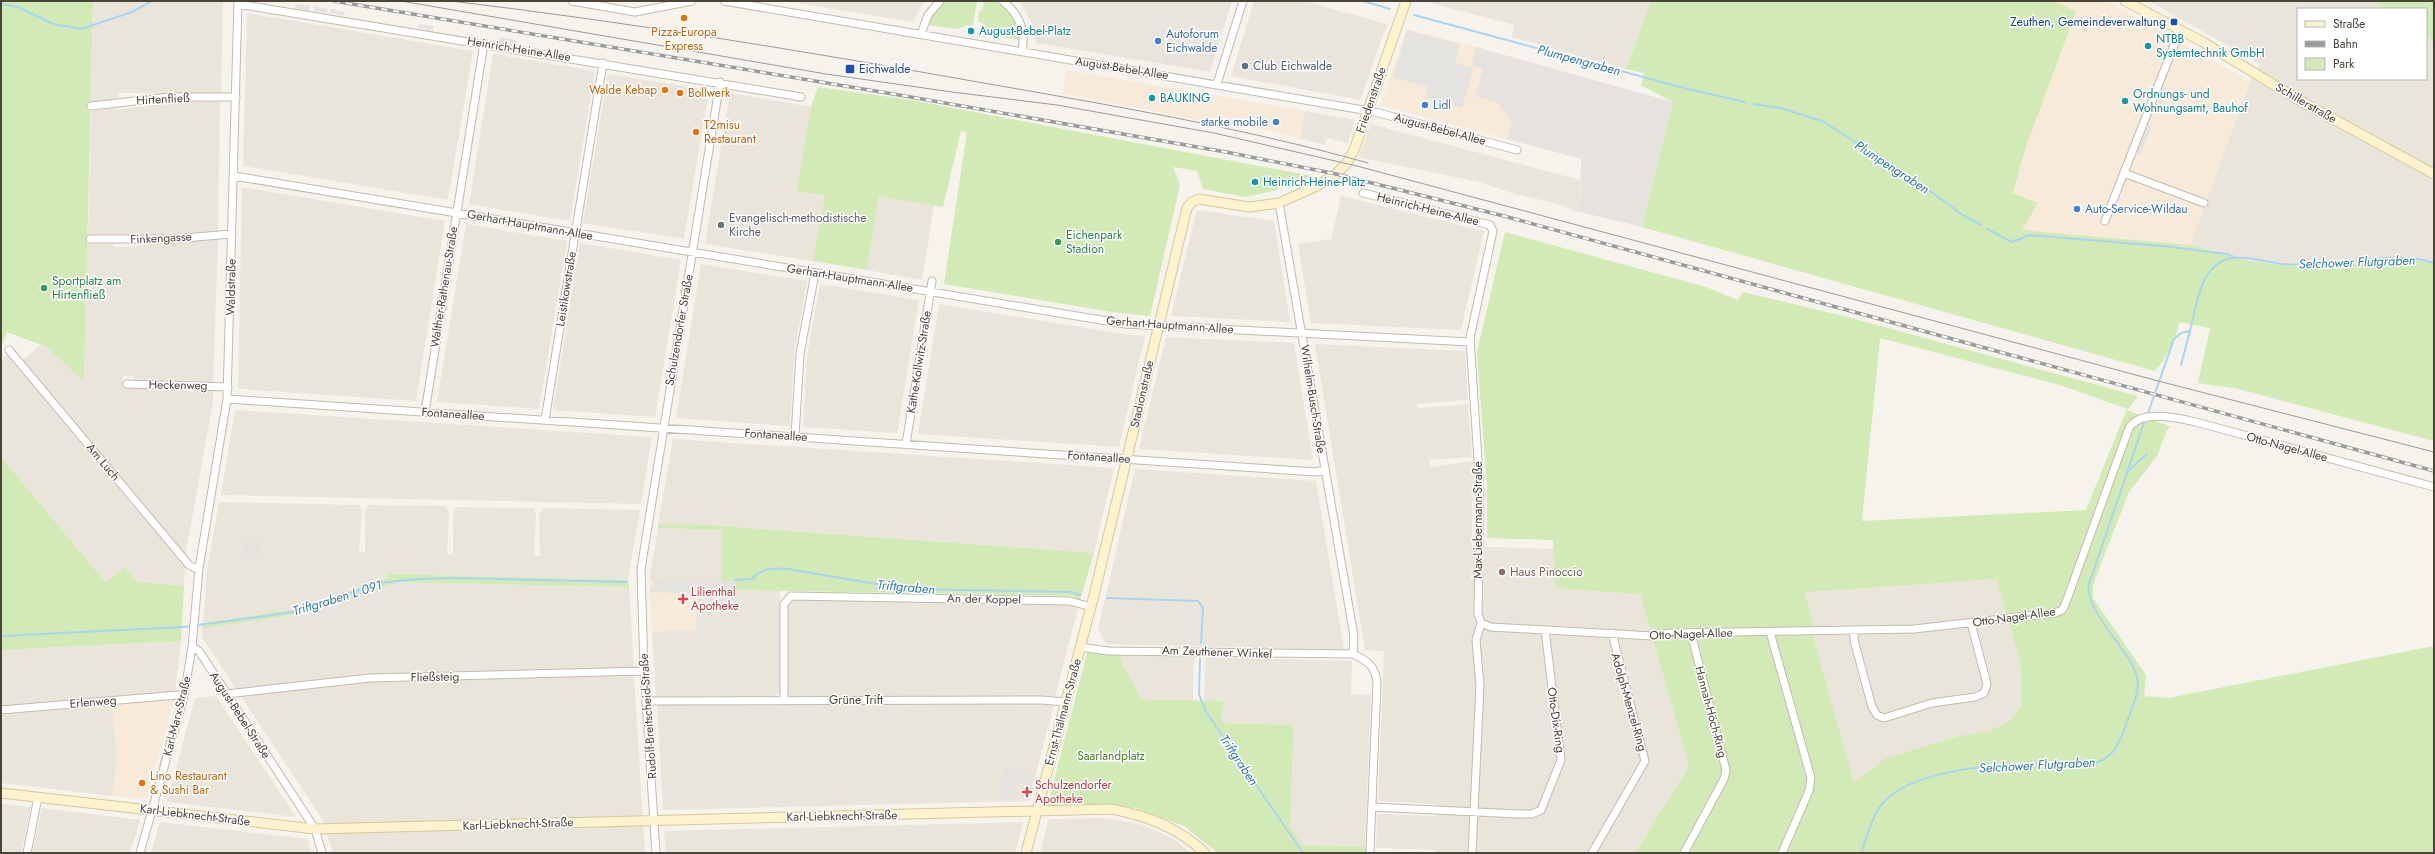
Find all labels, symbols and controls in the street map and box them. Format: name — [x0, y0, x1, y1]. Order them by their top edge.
legend — [2297, 8, 2427, 80]
marker: Pizza-Europa Express — [679, 13, 689, 23]
place label: Zeuthen, Gemeindeverwaltung — [2010, 13, 2166, 31]
text: Straße — [2333, 15, 2365, 33]
marker: Zeuthen, Gemeindeverwaltung — [2169, 17, 2179, 27]
place label: August-Bebel-Platz — [979, 22, 1072, 40]
place label: Pizza-Europa Express — [651, 23, 717, 55]
place label: Autoforum Eichwalde — [1166, 25, 1219, 57]
marker: August-Bebel-Platz — [966, 26, 976, 36]
place label: NTBB Systemtechnik GmbH — [2156, 30, 2265, 62]
street label: Heinrich-Heine-Allee — [466, 32, 572, 66]
text: Bahn — [2333, 35, 2358, 53]
marker: Autoforum Eichwalde — [1153, 36, 1163, 46]
water label: Plumpengraben — [1535, 40, 1623, 80]
marker: NTBB Systemtechnik GmbH — [2143, 41, 2153, 51]
street label: August-Bebel-Allee — [1074, 52, 1170, 84]
text: Park — [2333, 55, 2355, 73]
place label: Club Eichwalde — [1253, 57, 1332, 75]
place label: Eichwalde — [859, 60, 910, 78]
marker: Club Eichwalde — [1240, 61, 1250, 71]
marker: Eichwalde — [844, 63, 856, 75]
street label: Friedenstraße — [1351, 64, 1391, 136]
street label: Schillerstraße — [2272, 78, 2340, 128]
place label: Walde Kebap — [589, 81, 657, 99]
place label: Bollwerk — [688, 84, 731, 102]
marker: Walde Kebap — [660, 85, 670, 95]
place label: Ordnungs- und Wohnungsamt, Bauhof — [2133, 85, 2248, 117]
marker: Bollwerk — [675, 88, 685, 98]
street label: Hirtenfließ — [136, 89, 190, 109]
place label: BAUKING — [1160, 89, 1210, 107]
marker: BAUKING — [1147, 93, 1157, 103]
place label: Lidl — [1433, 96, 1451, 114]
marker: Ordnungs- und Wohnungsamt, Bauhof — [2120, 96, 2130, 106]
marker: Lidl — [1420, 100, 1430, 110]
street label: August-Bebel-Allee — [1392, 108, 1488, 150]
place label: starke mobile — [1201, 113, 1268, 131]
place label: T2misu Restaurant — [704, 116, 756, 148]
marker: starke mobile — [1271, 117, 1281, 127]
marker: T2misu Restaurant — [691, 127, 701, 137]
water label: Plumpengraben — [1851, 136, 1933, 198]
place label: Heinrich-Heine-Platz — [1263, 173, 1366, 191]
marker: Heinrich-Heine-Platz — [1250, 177, 1260, 187]
street label: Heinrich-Heine-Allee — [1375, 188, 1481, 230]
place label: Auto-Service-Wildau — [2085, 200, 2188, 218]
marker: Auto-Service-Wildau — [2072, 204, 2082, 214]
street label: Gerhart-Hauptmann-Allee — [466, 205, 594, 245]
place label: Evangelisch-methodistische Kirche — [729, 209, 866, 241]
marker: Evangelisch-methodistische Kirche — [716, 220, 726, 230]
street label: Walther-Rathenau-Straße — [426, 225, 462, 349]
place label: Eichenpark Stadion — [1066, 226, 1123, 258]
street label: Finkengasse — [130, 227, 192, 249]
marker: Eichenpark Stadion — [1053, 237, 1063, 247]
street label: Leistikowstraße — [551, 250, 581, 328]
water label: Selchower Flutgraben — [2298, 250, 2416, 274]
street label: Waldstraße — [222, 259, 240, 315]
street label: Gerhart-Hauptmann-Allee — [786, 259, 914, 297]
place label: Sportplatz am Hirtenfließ — [52, 272, 121, 304]
street label: Schulzendorfer Straße — [660, 273, 698, 387]
marker: Sportplatz am Hirtenfließ — [39, 283, 49, 293]
street label: Käthe-Kollwitz-Straße — [902, 309, 936, 415]
street label: Gerhart-Hauptmann-Allee — [1106, 312, 1234, 338]
street label: Wilhelm-Busch-Straße — [1296, 343, 1330, 455]
street label: Stadionstraße — [1126, 359, 1158, 429]
street label: Heckenweg — [148, 375, 208, 395]
street label: Fontaneallee — [421, 403, 485, 425]
street label: Fontaneallee — [744, 424, 808, 446]
street label: Otto-Nagel-Allee — [2244, 428, 2330, 466]
street label: Am Luch — [82, 439, 124, 485]
street label: Fontaneallee — [1067, 446, 1131, 468]
street label: Max-Liebermann-Straße — [1469, 461, 1487, 579]
place label: Haus Pinoccio — [1510, 563, 1583, 581]
marker: Haus Pinoccio — [1497, 567, 1507, 577]
water label: Triftgraben L 091 — [290, 575, 384, 621]
water label: Triftgraben — [876, 575, 936, 599]
place label: Lilienthal Apotheke — [691, 583, 739, 615]
street label: An der Koppel — [947, 589, 1021, 609]
marker: Lilienthal Apotheke — [678, 594, 688, 604]
street label: Otto-Nagel-Allee — [1971, 602, 2057, 632]
street label: Otto-Nagel-Allee — [1649, 624, 1733, 644]
street label: Am Zeuthener Winkel — [1162, 641, 1272, 663]
street label: Adolph-Menzel-Ring — [1606, 651, 1652, 753]
street label: Rudolf-Breitscheid-Straße — [635, 653, 661, 779]
street label: Ernst-Thälmann-Straße — [1040, 656, 1086, 768]
street label: Hannah-Höch-Ring — [1690, 664, 1732, 760]
street label: August-Bebel-Straße — [205, 668, 275, 762]
street label: Fließsteig — [410, 668, 460, 686]
street label: Karl-Marx-Straße — [158, 674, 196, 758]
street label: Otto-Dix-Ring — [1542, 686, 1570, 754]
street label: Erlenweg — [69, 691, 117, 713]
street label: Grüne Trift — [829, 691, 883, 709]
water label: Triftgraben — [1215, 731, 1263, 790]
park label: Saarlandplatz — [1077, 747, 1145, 765]
water label: Selchower Flutgraben — [1978, 752, 2096, 778]
place label: Lino Restaurant & Sushi Bar — [150, 767, 227, 799]
place label: Schulzendorfer Apotheke — [1035, 776, 1113, 808]
marker: Lino Restaurant & Sushi Bar — [137, 778, 147, 788]
marker: Schulzendorfer Apotheke — [1022, 787, 1032, 797]
street label: Karl-Liebknecht-Straße — [139, 799, 251, 831]
street label: Karl-Liebknecht-Straße — [786, 806, 898, 826]
street label: Karl-Liebknecht-Straße — [462, 813, 574, 835]

